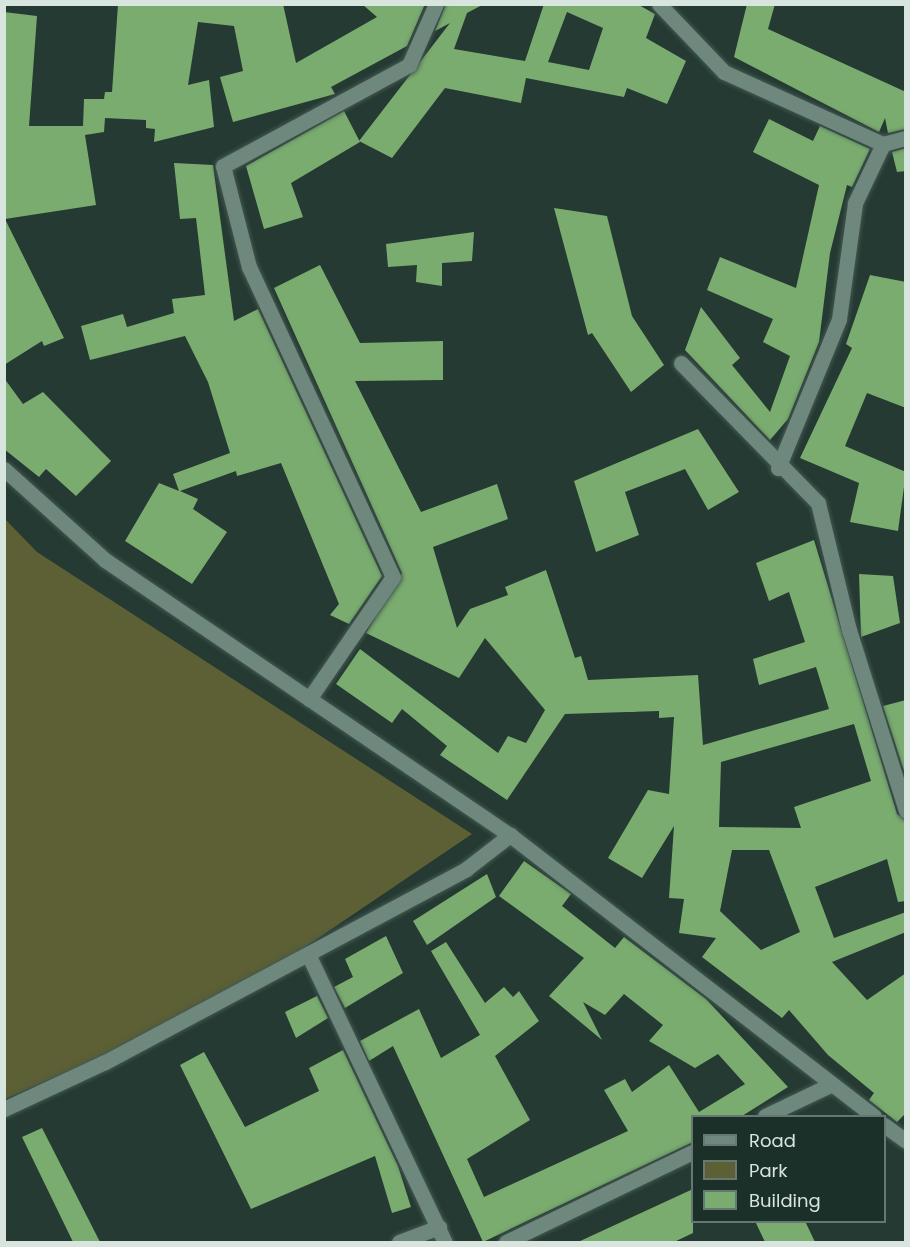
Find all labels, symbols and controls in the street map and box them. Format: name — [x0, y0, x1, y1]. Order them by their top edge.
legend — [691, 1115, 886, 1223]
text: Road — [749, 1128, 796, 1153]
text: Park — [749, 1158, 788, 1183]
text: Building — [749, 1188, 821, 1213]

